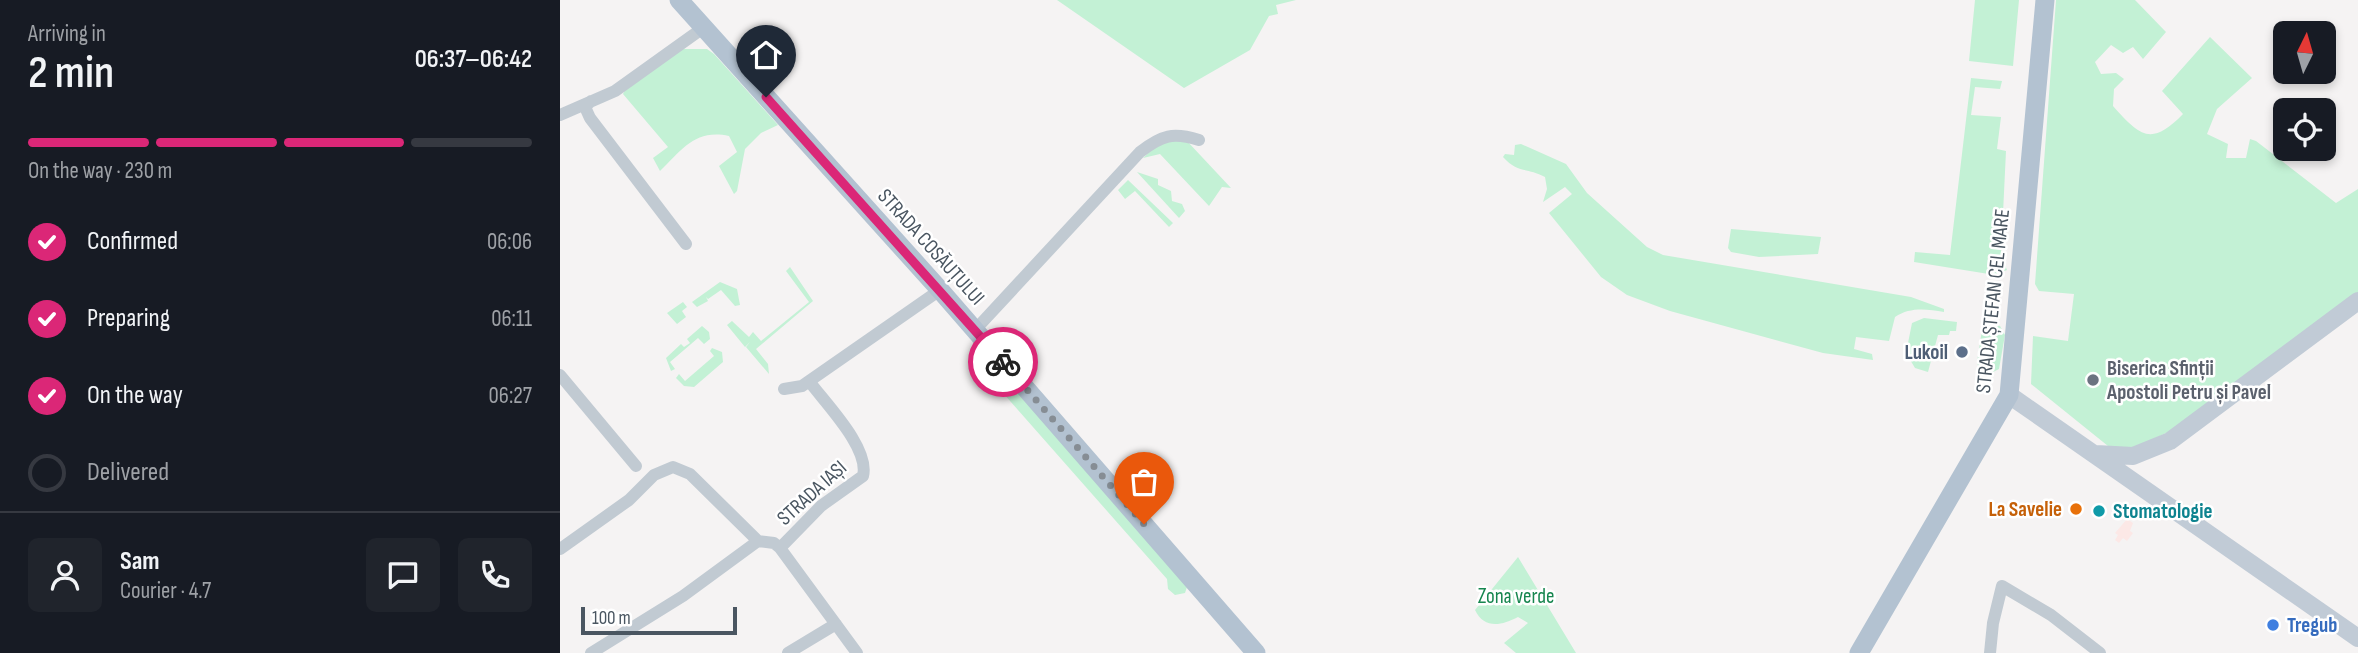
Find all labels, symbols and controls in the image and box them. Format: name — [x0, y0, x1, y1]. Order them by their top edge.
text: Arriving in — [28, 20, 106, 48]
north arrow — [2273, 21, 2336, 84]
map controls — [2273, 21, 2336, 161]
pin — [736, 25, 796, 97]
icon: home — [747, 36, 785, 74]
text: 06:37–06:42 — [415, 44, 532, 75]
text: 2 min — [28, 46, 114, 101]
button: locate — [2273, 98, 2336, 161]
text: On the way · 230 m — [28, 157, 172, 185]
street label: STRADA COSĂUȚULUI — [872, 184, 990, 310]
street label: STRADA ȘTEFAN CEL MARE — [1971, 208, 2015, 394]
icon: check — [28, 223, 66, 261]
text: Confirmed — [87, 226, 178, 257]
text: 06:06 — [487, 228, 532, 256]
icon: check — [28, 300, 66, 338]
text: Preparing — [87, 303, 170, 334]
text: 06:11 — [491, 305, 532, 333]
courier — [968, 327, 1038, 397]
place label: Lukoil — [1904, 340, 1948, 365]
icon: bike — [984, 343, 1022, 381]
marker: Lukoil — [1954, 344, 1970, 360]
place label: Biserica Sfinții Apostoli Petru și Pavel — [2106, 356, 2271, 405]
marker: Biserica Sfinții Apostoli Petru și Pavel — [2085, 372, 2101, 388]
icon: check — [28, 377, 66, 415]
text: On the way — [87, 380, 183, 411]
text: 06:27 — [489, 382, 532, 410]
pin — [1114, 452, 1174, 524]
street label: STRADA IAȘI — [772, 455, 852, 531]
text: Delivered — [87, 457, 169, 488]
icon: bag — [1125, 463, 1163, 501]
place label: La Savelie — [1988, 497, 2062, 522]
place label: Stomatologie — [2113, 499, 2212, 524]
marker: La Savelie — [2068, 501, 2084, 517]
marker: Stomatologie — [2091, 503, 2107, 519]
button: person — [28, 538, 102, 612]
button: chat — [366, 538, 440, 612]
button: phone — [458, 538, 532, 612]
text: Sam — [120, 546, 160, 577]
text: Courier · 4.7 — [120, 577, 211, 605]
park label: Zona verde — [1478, 584, 1554, 609]
scale bar — [581, 604, 737, 636]
text: 100 m — [592, 607, 631, 630]
place label: Tregub — [2287, 613, 2337, 638]
marker: Tregub — [2265, 617, 2281, 633]

